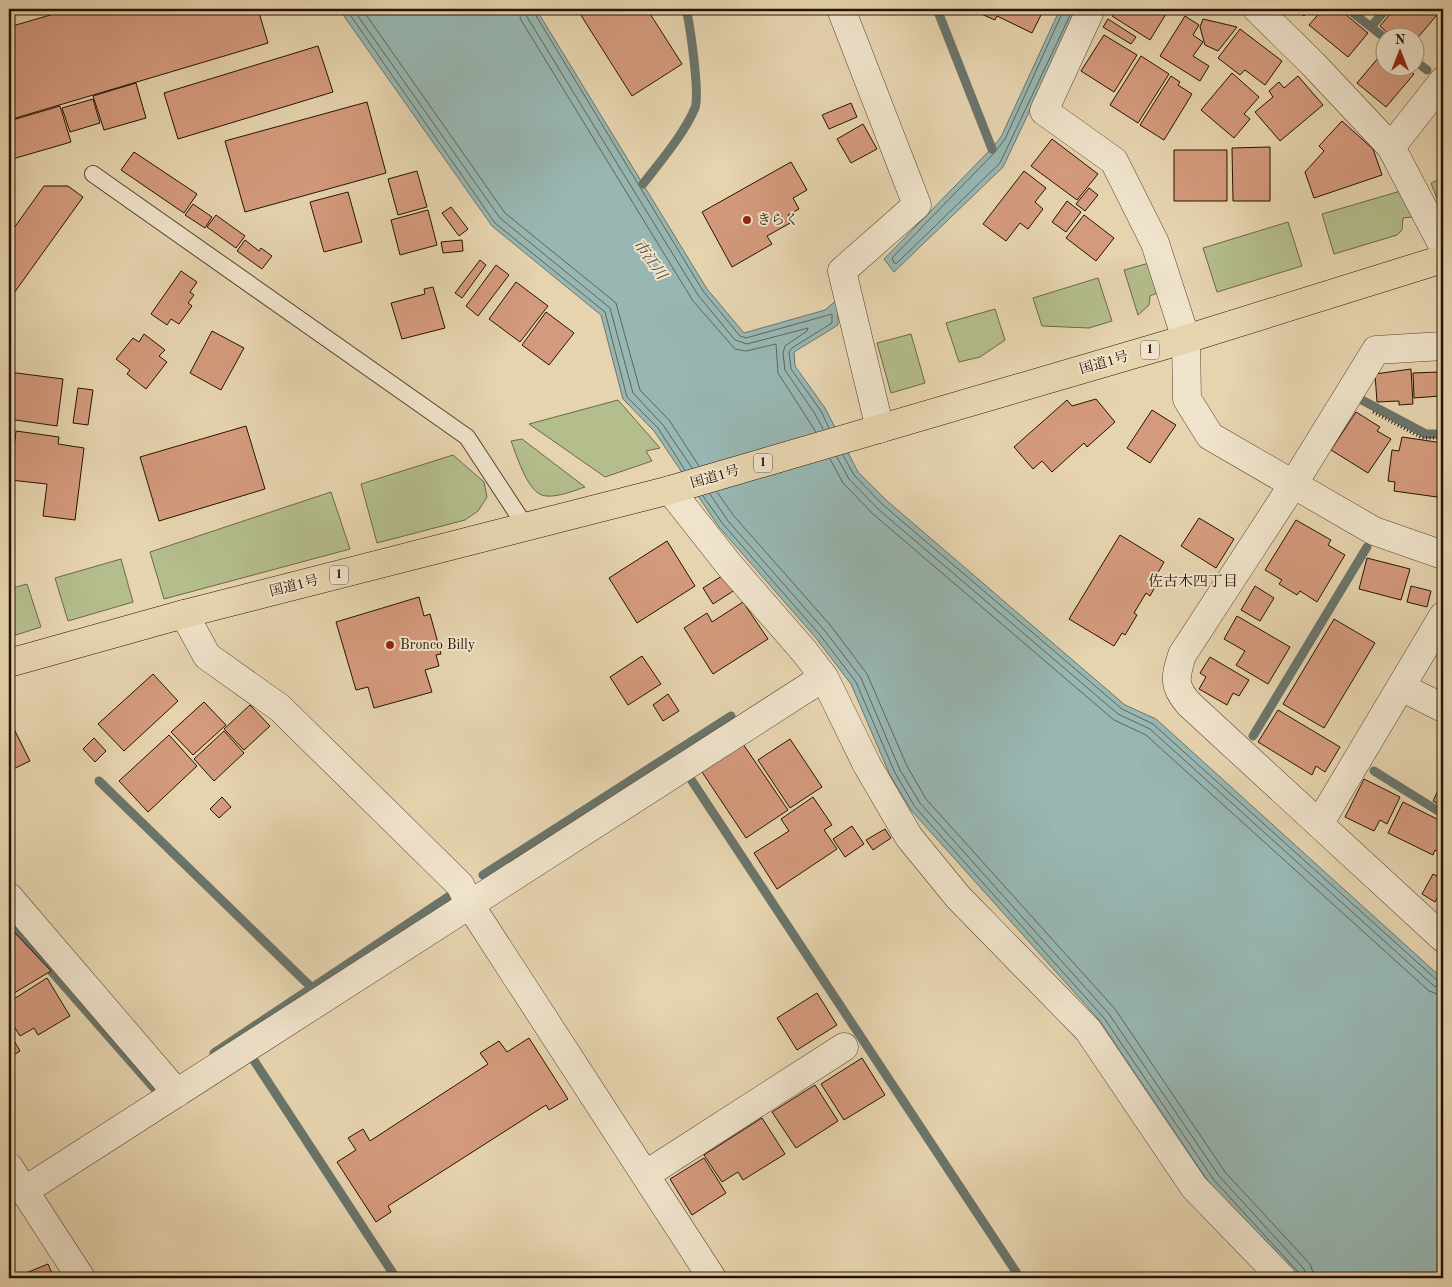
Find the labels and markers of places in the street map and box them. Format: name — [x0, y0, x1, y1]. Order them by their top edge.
place label: きらく — [757, 212, 799, 227]
marker: きらく — [741, 214, 753, 226]
place label: Bronco Billy — [400, 638, 476, 652]
marker: Bronco Billy — [384, 639, 396, 651]

